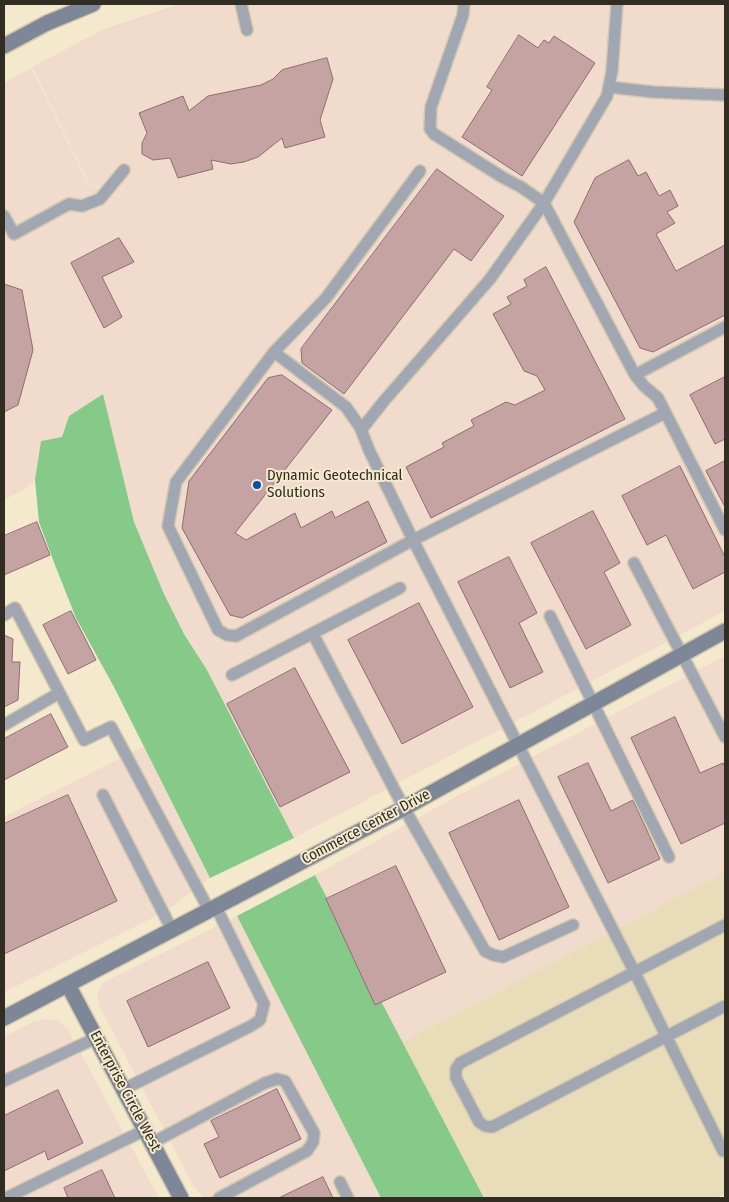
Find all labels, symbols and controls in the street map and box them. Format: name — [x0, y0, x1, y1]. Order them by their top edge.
place label: Dynamic Geotechnical Solutions — [267, 467, 402, 502]
marker: Dynamic Geotechnical Solutions — [251, 479, 263, 491]
street label: Commerce Center Drive — [299, 786, 433, 868]
street label: Enterprise Circle West — [86, 1028, 164, 1154]

